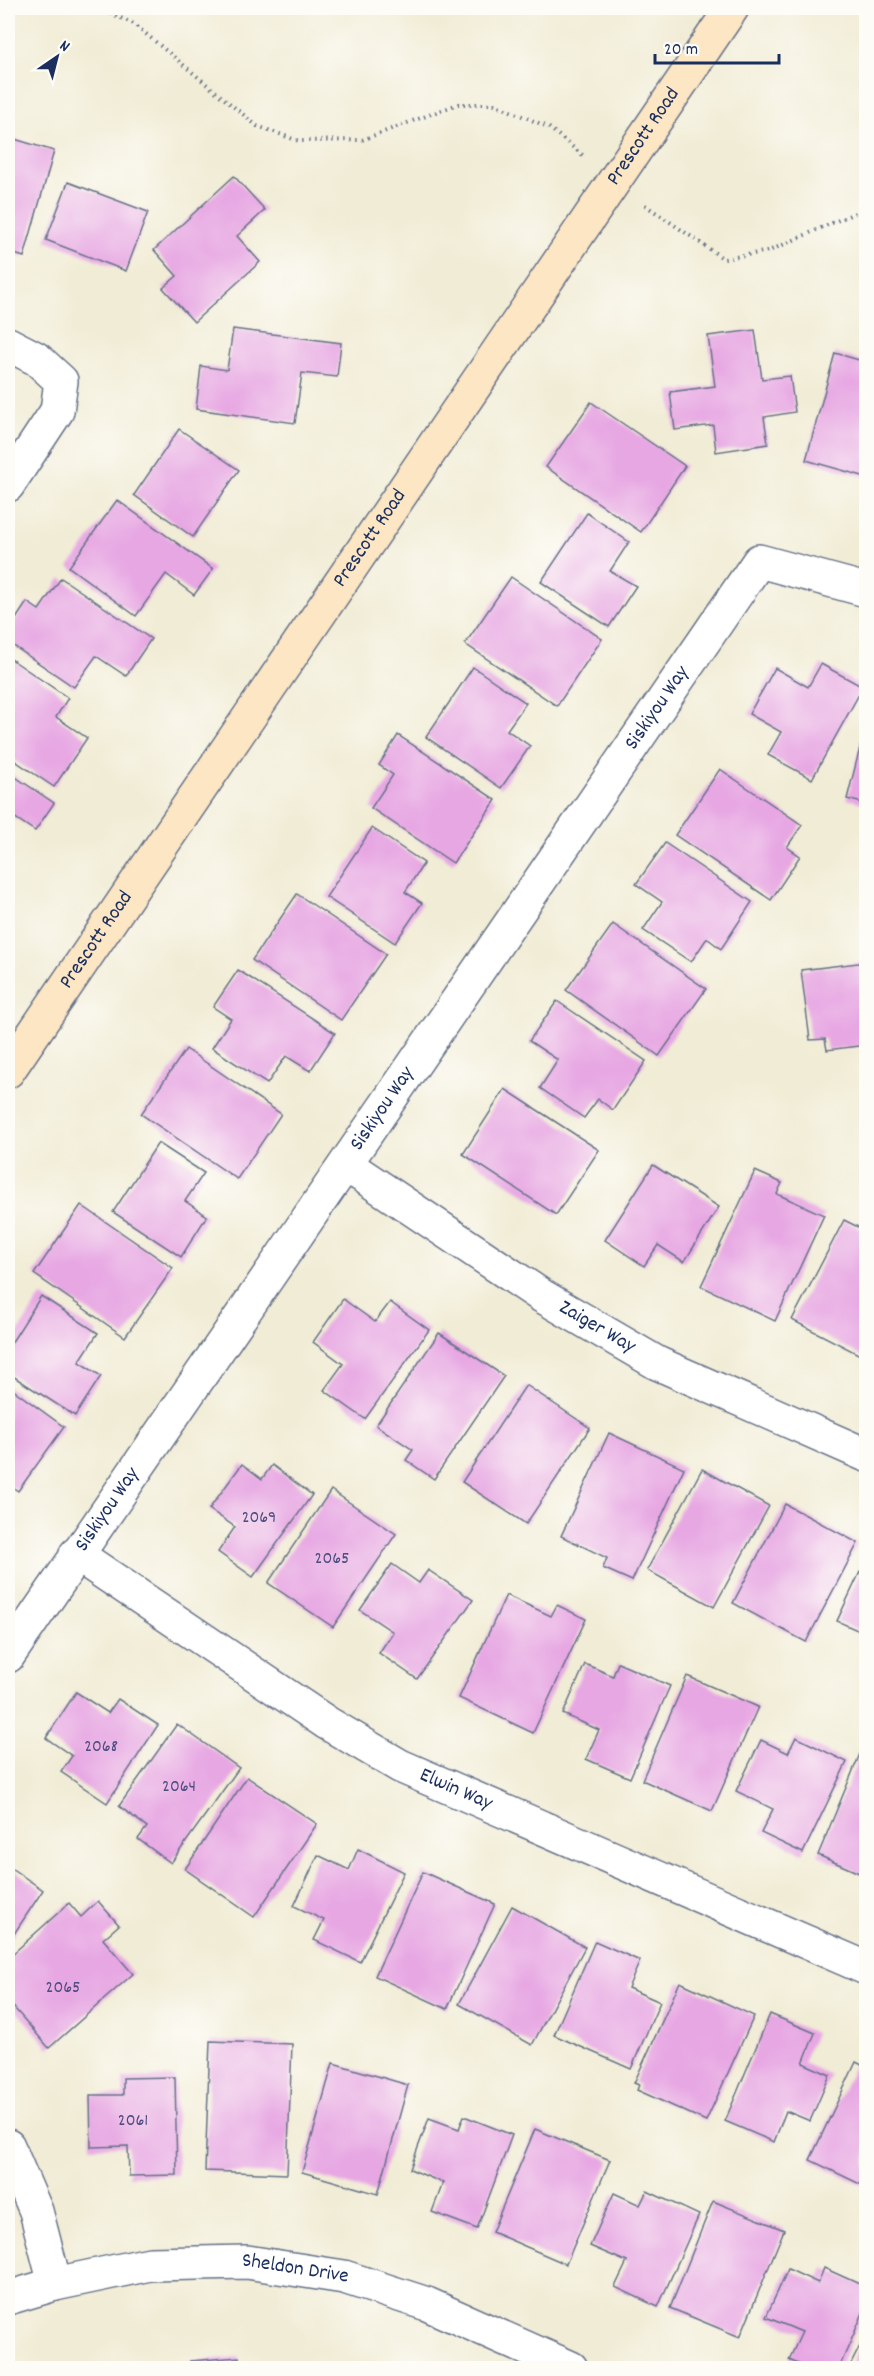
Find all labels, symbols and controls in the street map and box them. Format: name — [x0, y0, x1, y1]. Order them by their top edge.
north arrow — [27, 27, 87, 87]
scale bar — [655, 27, 780, 65]
text: N — [54, 35, 74, 59]
text: 20 m — [664, 38, 698, 63]
street label: Prescott Road — [600, 82, 688, 192]
street label: Prescott Road — [326, 484, 415, 594]
street label: Siskiyou Way — [618, 660, 698, 757]
street label: Prescott Road — [53, 885, 141, 996]
street label: Siskiyou Way — [343, 1061, 423, 1158]
street label: Zaiger Way — [553, 1294, 641, 1362]
street label: Siskiyou Way — [68, 1461, 148, 1558]
house number: 2069 — [242, 1506, 276, 1531]
house number: 2065 — [315, 1547, 349, 1572]
house number: 2068 — [84, 1735, 118, 1760]
street label: Elwin Way — [414, 1761, 497, 1819]
house number: 2064 — [162, 1775, 196, 1800]
house number: 2065 — [46, 1976, 80, 2001]
house number: 2061 — [118, 2109, 148, 2134]
street label: Sheldon Drive — [242, 2247, 351, 2292]

